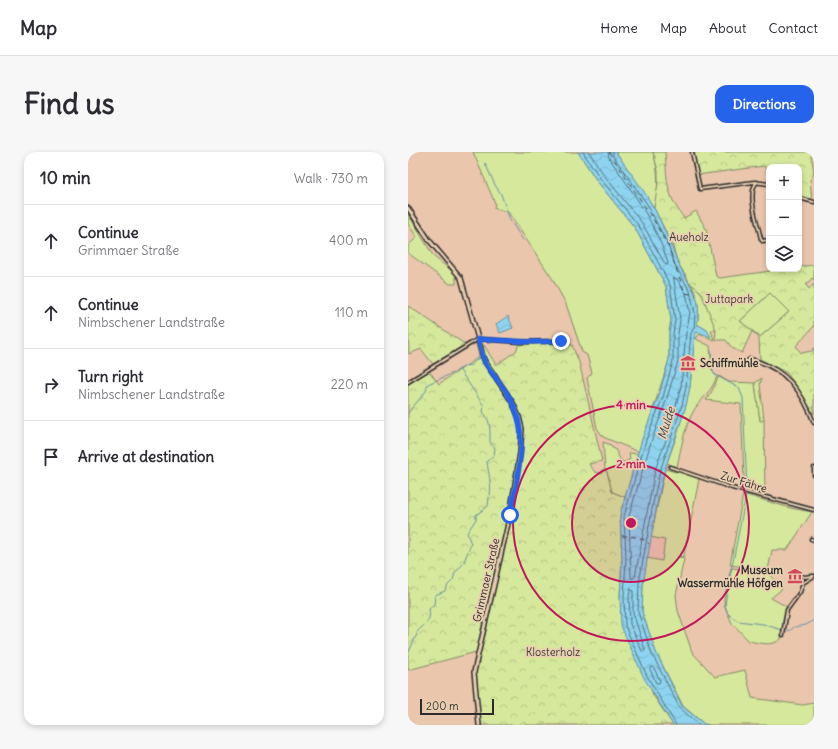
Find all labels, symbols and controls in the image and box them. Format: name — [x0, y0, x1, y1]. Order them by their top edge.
text: Map — [20, 16, 57, 40]
text: Home — [600, 19, 638, 37]
text: Map — [660, 19, 687, 37]
text: About — [709, 19, 747, 37]
text: Contact — [769, 19, 818, 37]
button: Directions — [715, 85, 814, 123]
text: Find us — [24, 86, 115, 122]
map controls — [766, 164, 802, 272]
button: + — [766, 164, 802, 200]
text: 10 min — [40, 167, 91, 189]
text: Walk · 730 m — [294, 170, 368, 187]
button: − — [766, 200, 802, 236]
text: Continue — [78, 223, 139, 242]
icon: ahead — [40, 230, 62, 252]
park label: Aueholz — [669, 230, 709, 244]
text: 400 m — [329, 232, 368, 249]
button: layers — [766, 236, 802, 272]
text: Grimmaer Straße — [78, 242, 179, 259]
park label: Juttapark — [705, 292, 754, 306]
text: Continue — [78, 295, 139, 314]
icon: ahead — [40, 302, 62, 324]
text: 110 m — [335, 304, 368, 321]
text: Nimbschener Landstraße — [78, 314, 225, 331]
route end — [552, 332, 570, 350]
museum icon: Schiffmühle — [679, 354, 697, 372]
place label: Schiffmühle — [700, 356, 759, 370]
text: Turn right — [78, 367, 143, 386]
icon: right — [40, 374, 62, 396]
text: 220 m — [331, 376, 368, 393]
text: Nimbschener Landstraße — [78, 386, 225, 403]
text: 4 min — [616, 397, 646, 412]
water label: Mulde — [654, 404, 678, 441]
icon: arrive — [40, 446, 62, 468]
text: Arrive at destination — [78, 447, 214, 466]
text: 2 min — [616, 456, 646, 471]
street label: Zur Fähre — [719, 468, 769, 496]
route start — [501, 506, 519, 524]
centre of rings — [624, 516, 638, 530]
street label: Grimmaer Straße — [470, 537, 502, 623]
place label: Museum Wassermühle Höfgen — [677, 563, 784, 591]
museum icon: Museum Wassermühle Höfgen — [786, 567, 804, 585]
park label: Klosterholz — [526, 645, 580, 659]
scale bar — [420, 697, 494, 716]
text: 200 m — [426, 699, 459, 713]

